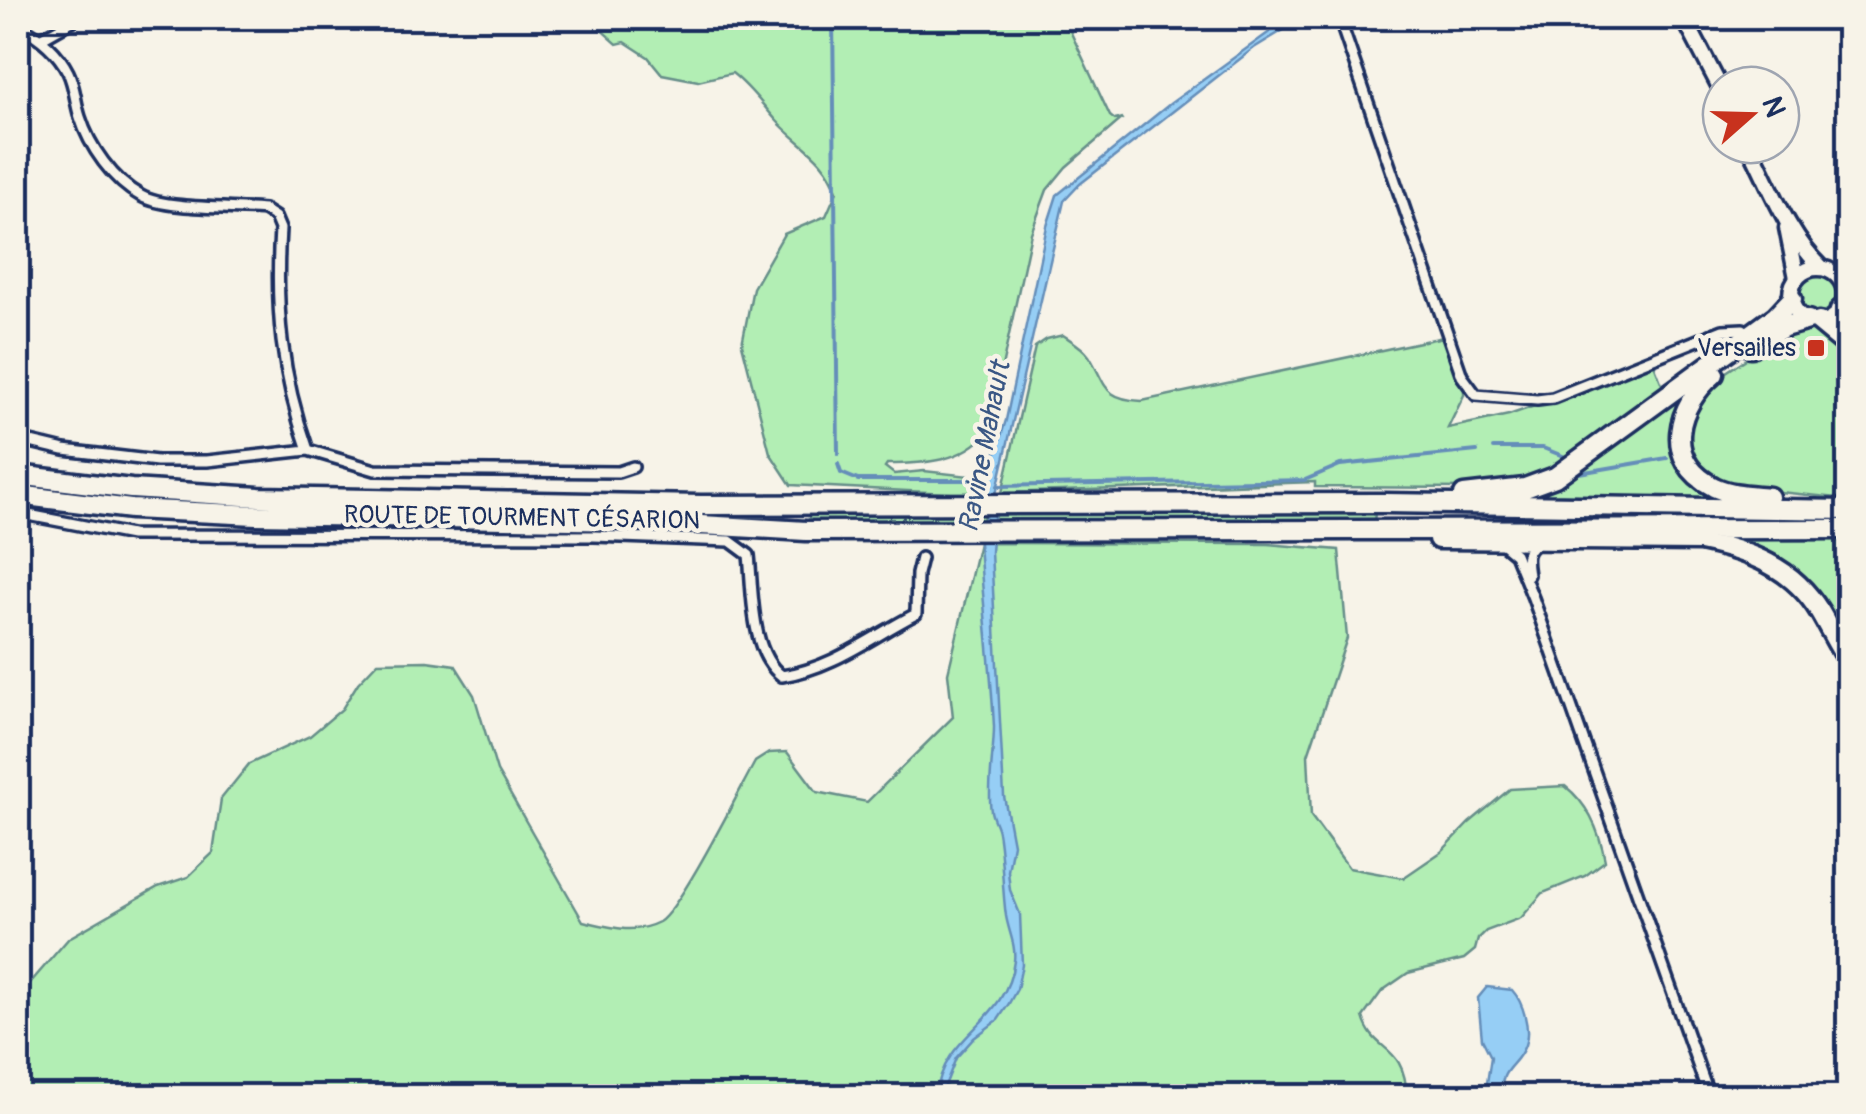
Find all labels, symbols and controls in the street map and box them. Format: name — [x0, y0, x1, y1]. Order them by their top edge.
north arrow — [1701, 65, 1801, 165]
text: N — [1753, 92, 1793, 122]
place label: Versailles — [1697, 333, 1796, 364]
marker: Versailles — [1805, 337, 1827, 359]
water label: Ravine Mahault — [951, 356, 1019, 535]
street label: ROUTE DE TOURMENT CÉSARION — [344, 498, 700, 537]

